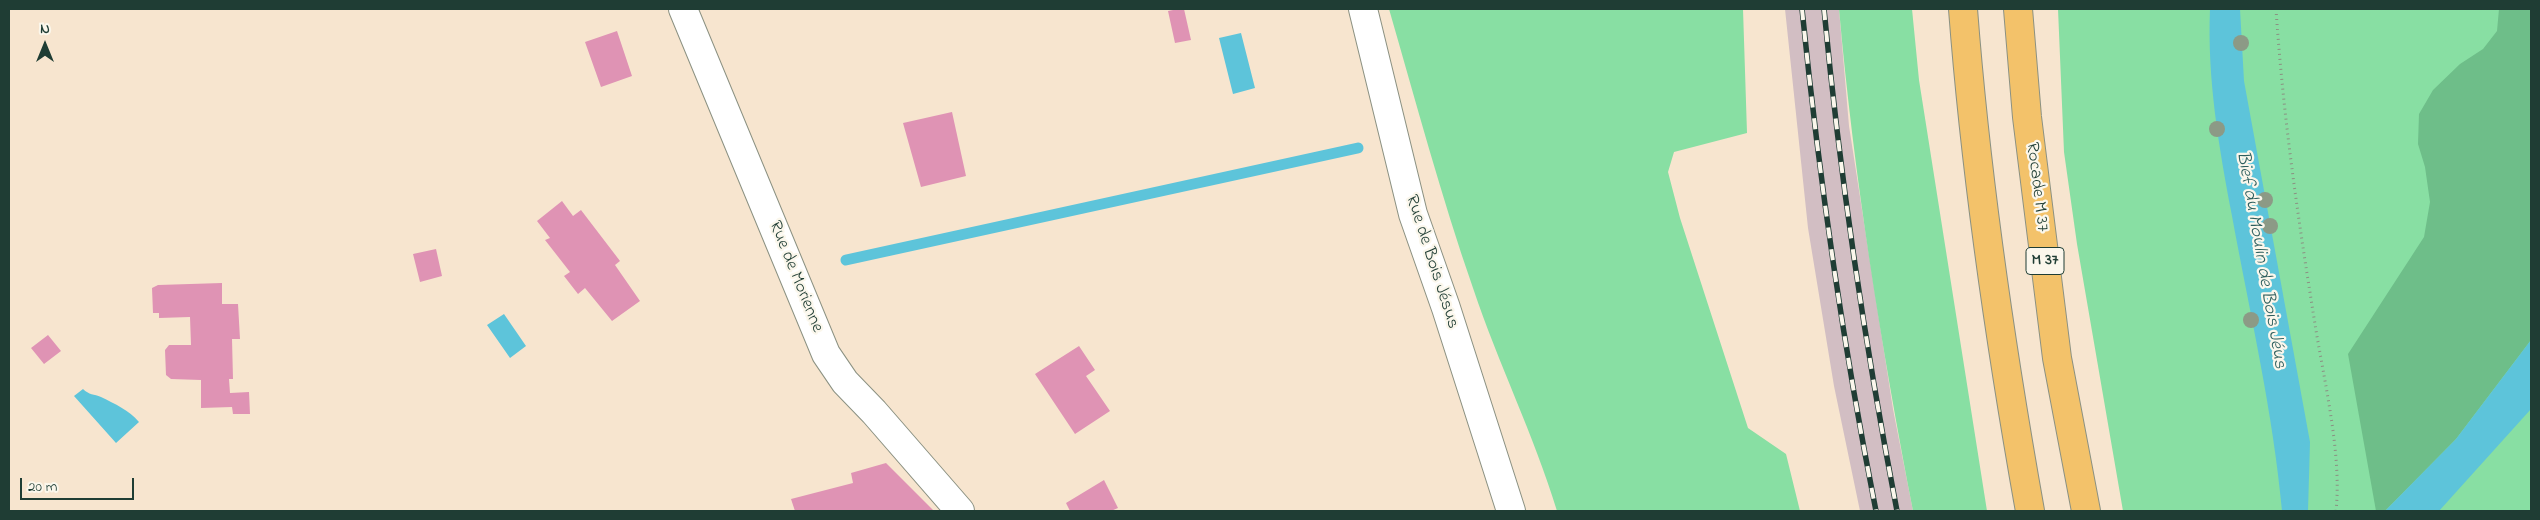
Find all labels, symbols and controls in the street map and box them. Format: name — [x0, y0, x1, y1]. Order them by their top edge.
text: N — [40, 19, 50, 40]
north arrow — [20, 20, 70, 70]
street label: Rocade M 37 — [2020, 141, 2052, 233]
water label: Bief du Moulin de Bois Jéus — [2230, 150, 2290, 370]
street label: Rue de Bois Jésus — [1399, 192, 1463, 332]
street label: Rue de Morienne — [763, 218, 827, 336]
road number: M 37 — [2026, 248, 2064, 274]
scale bar — [22, 468, 136, 500]
text: 20 m — [28, 476, 57, 498]

